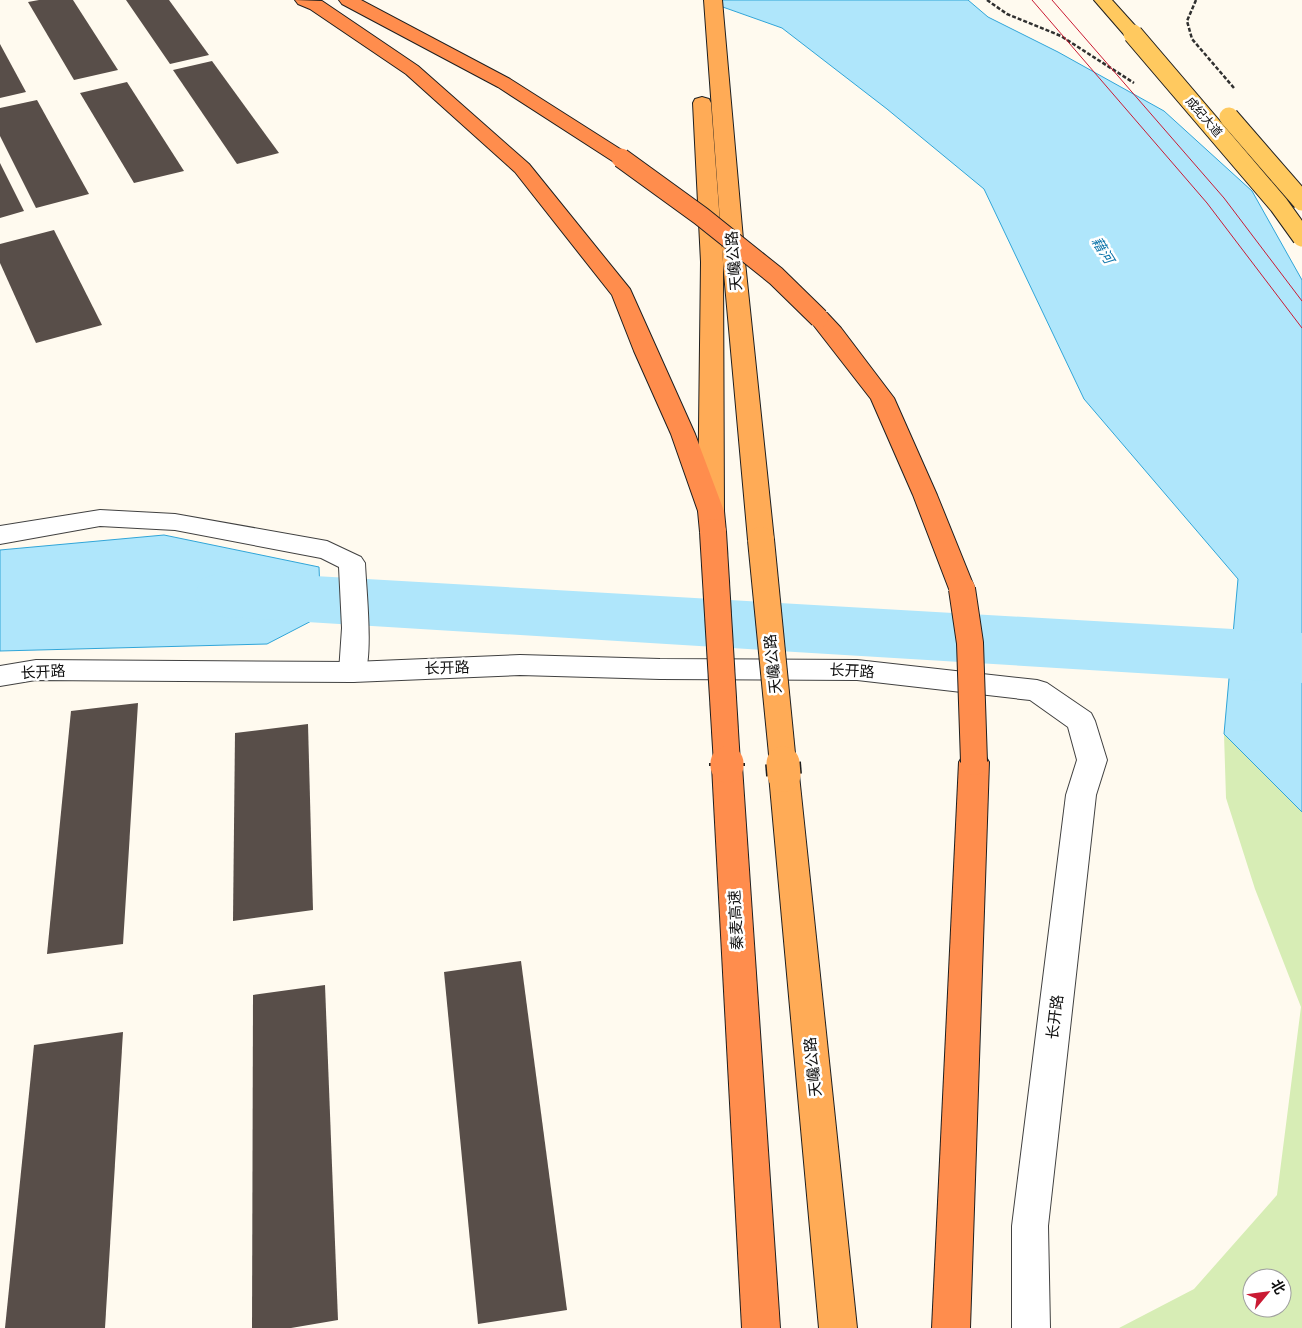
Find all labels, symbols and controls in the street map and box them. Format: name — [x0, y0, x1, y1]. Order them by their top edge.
street label: 成纪大道 — [1182, 93, 1227, 140]
street label: 天巉公路 — [720, 230, 746, 292]
water label: 藉河 — [1088, 233, 1120, 269]
street label: 天巉公路 — [759, 633, 785, 695]
street label: 长开路 — [424, 656, 470, 678]
street label: 长开路 — [829, 659, 875, 681]
street label: 长开路 — [20, 660, 66, 682]
street label: 秦麦高速 — [723, 890, 747, 951]
street label: 长开路 — [1041, 993, 1067, 1040]
street label: 天巉公路 — [799, 1036, 825, 1098]
north arrow — [1242, 1268, 1292, 1318]
text: 北 — [1267, 1276, 1291, 1297]

